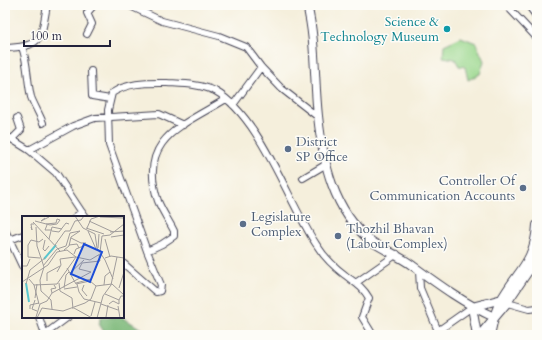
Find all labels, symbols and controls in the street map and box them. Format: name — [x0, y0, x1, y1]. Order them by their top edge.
place label: Science & Technology Museum — [320, 13, 439, 46]
scale bar — [24, 22, 110, 48]
marker: Science & Technology Museum — [442, 24, 452, 34]
text: 100 m — [30, 28, 63, 44]
place label: District SP Office — [296, 133, 348, 166]
marker: District SP Office — [283, 144, 293, 154]
place label: Controller Of Communication Accounts — [370, 172, 517, 205]
marker: Controller Of Communication Accounts — [518, 183, 528, 193]
place label: Legislature Complex — [251, 208, 311, 241]
inset map — [22, 216, 124, 318]
marker: Legislature Complex — [238, 219, 248, 229]
place label: Thozhil Bhavan (Labour Complex) — [346, 220, 448, 253]
marker: Thozhil Bhavan (Labour Complex) — [333, 231, 343, 241]

